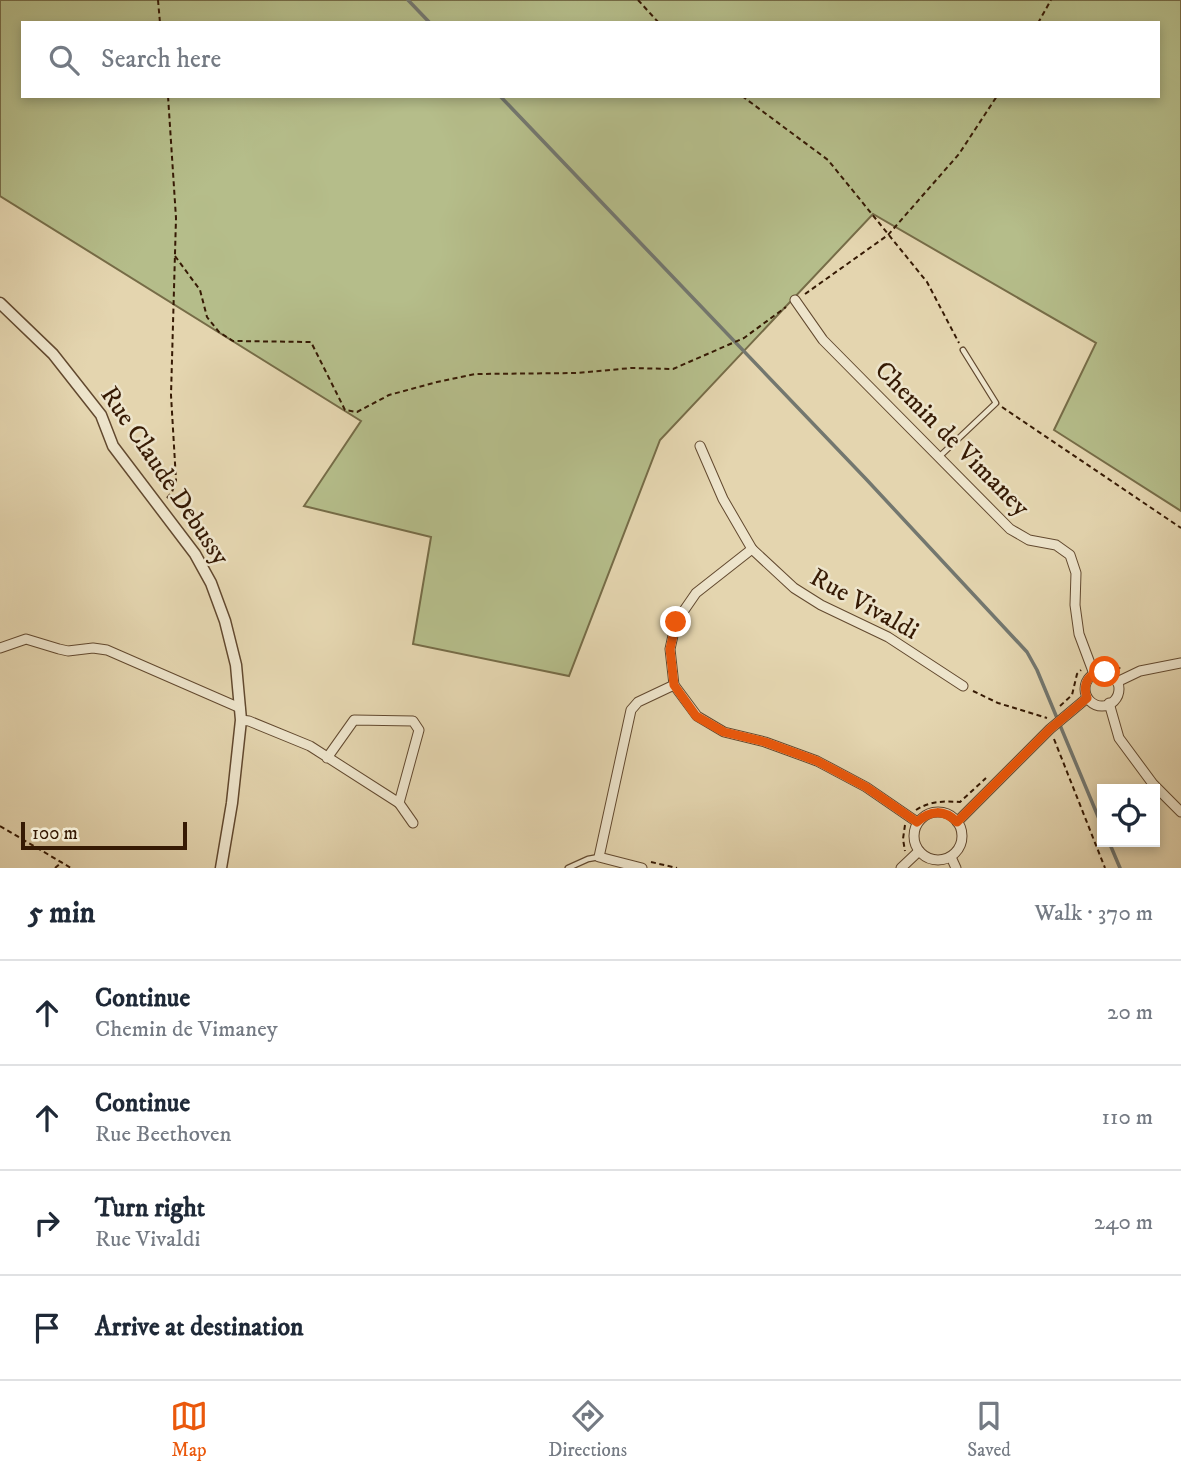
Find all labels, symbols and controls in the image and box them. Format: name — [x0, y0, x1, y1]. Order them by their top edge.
search box — [21, 21, 1160, 98]
icon: search — [45, 41, 83, 79]
text: Search here — [101, 43, 221, 76]
street label: Chemin de Vimaney — [867, 354, 1037, 524]
street label: Rue Claude Debussy — [93, 380, 237, 572]
street label: Rue Vivaldi — [804, 561, 924, 648]
route end — [660, 606, 691, 637]
route start — [1089, 656, 1120, 687]
map controls — [1097, 784, 1160, 847]
button: locate — [1097, 784, 1160, 847]
scale bar — [21, 819, 187, 851]
text: 100 m — [32, 822, 78, 845]
text: 5 min — [28, 895, 95, 932]
text: Walk · 370 m — [1035, 899, 1153, 928]
text: Continue — [95, 982, 190, 1015]
icon: ahead — [28, 994, 66, 1032]
text: 20 m — [1107, 998, 1153, 1027]
text: Chemin de Vimaney — [95, 1015, 278, 1044]
text: Continue — [95, 1087, 190, 1120]
icon: ahead — [28, 1099, 66, 1137]
text: 110 m — [1102, 1103, 1153, 1132]
text: Rue Beethoven — [95, 1120, 232, 1149]
text: Turn right — [95, 1192, 205, 1225]
icon: right — [28, 1204, 66, 1242]
text: 240 m — [1094, 1208, 1153, 1237]
text: Rue Vivaldi — [95, 1225, 200, 1254]
icon: arrive — [28, 1309, 66, 1347]
text: Arrive at destination — [95, 1311, 304, 1344]
tab: Map — [170, 1397, 208, 1462]
tab: Directions — [548, 1397, 627, 1462]
tab: Saved — [967, 1397, 1011, 1462]

